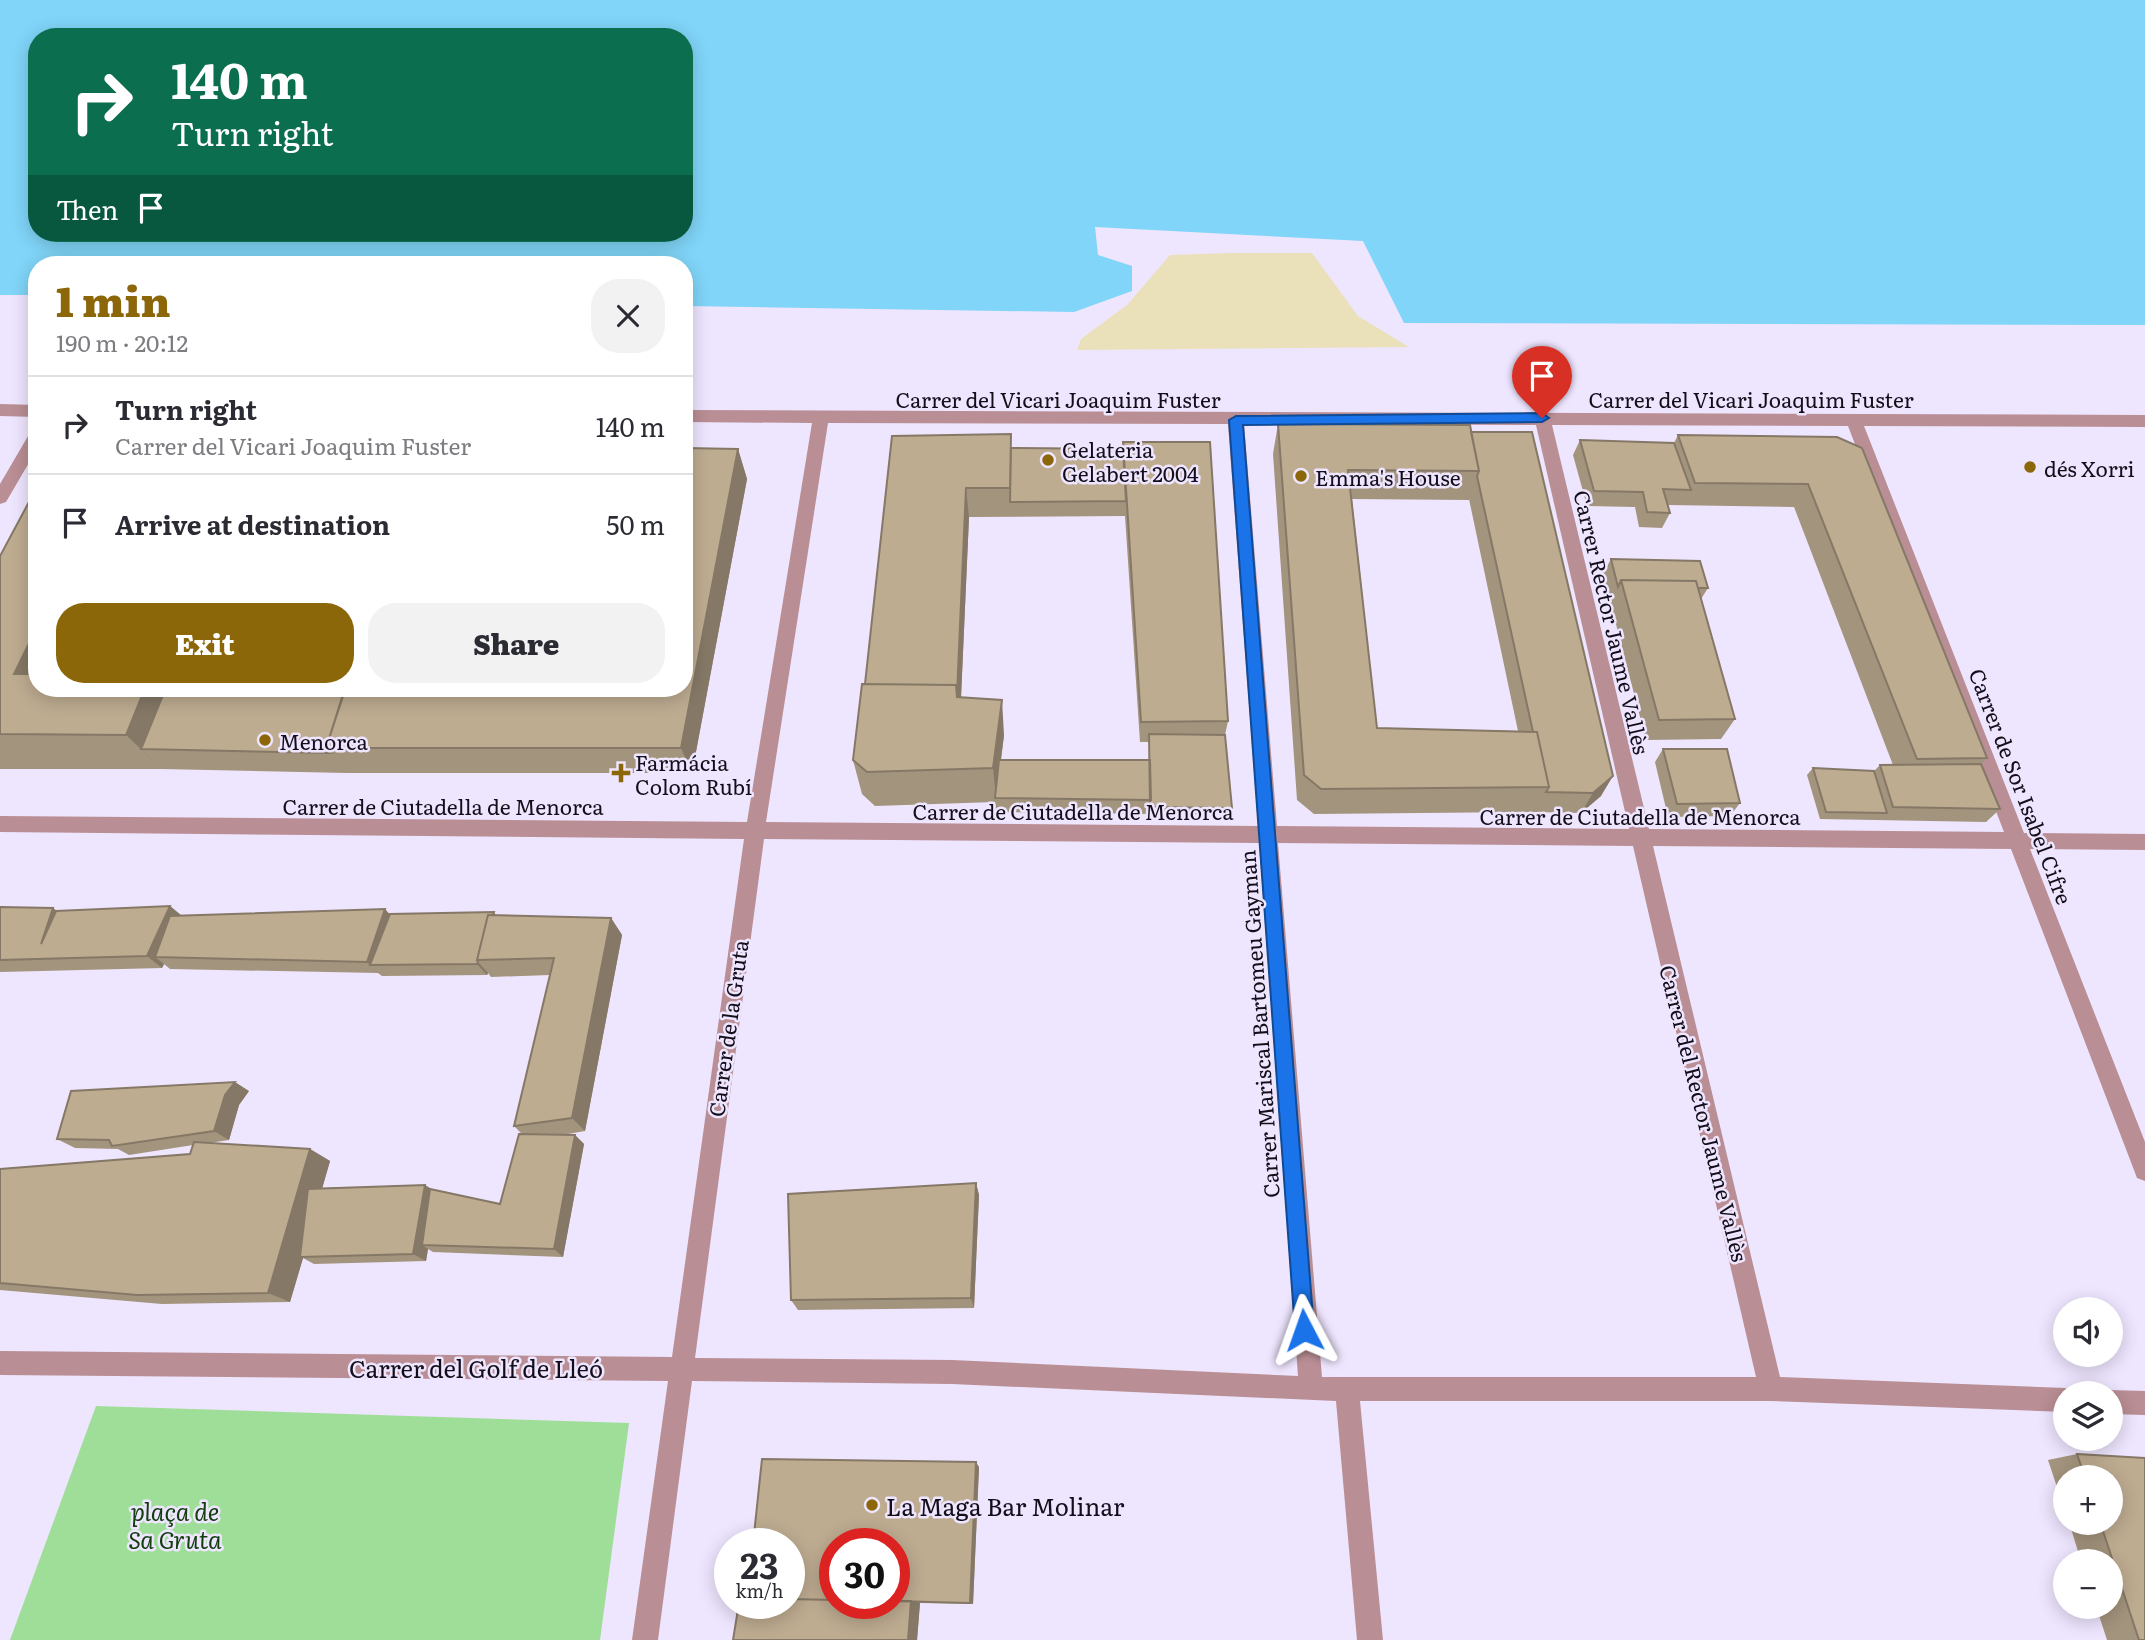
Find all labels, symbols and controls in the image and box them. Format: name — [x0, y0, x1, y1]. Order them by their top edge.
text: 140 m — [171, 41, 308, 114]
icon: right — [56, 56, 147, 147]
text: Turn right — [171, 108, 333, 156]
text: Then — [56, 189, 118, 228]
icon: arrive — [132, 189, 170, 227]
text: 1 min — [56, 268, 171, 330]
button: close — [591, 279, 665, 353]
text: 190 m · 20:12 — [56, 325, 188, 359]
pin — [1512, 346, 1572, 418]
icon: arrive — [1523, 357, 1561, 395]
street label: Carrer del Vicari Joaquim Fuster — [895, 383, 1221, 414]
street label: Carrer del Vicari Joaquim Fuster — [1588, 383, 1914, 414]
text: Turn right — [115, 389, 257, 428]
icon: right — [56, 406, 94, 444]
text: 140 m — [596, 406, 665, 445]
text: Carrer del Vicari Joaquim Fuster — [115, 428, 471, 462]
place label: Gelateria Gelabert 2004 — [1062, 433, 1199, 488]
marker: Gelateria Gelabert 2004 — [1040, 452, 1056, 468]
place label: dés Xorri — [2044, 452, 2135, 483]
marker: dés Xorri — [2022, 459, 2038, 475]
place label: Emma's House — [1315, 461, 1461, 492]
marker: Emma's House — [1293, 468, 1309, 484]
street label: Carrer Rector Jaume Vallès — [1568, 487, 1658, 757]
icon: arrive — [56, 504, 94, 542]
text: Arrive at destination — [115, 504, 390, 543]
text: 50 m — [606, 504, 665, 543]
button: Exit — [56, 603, 354, 683]
button: Share — [368, 603, 665, 683]
street label: Carrer de Sor Isabel Cifre — [1963, 664, 2081, 909]
place label: Menorca — [279, 725, 368, 756]
marker: Menorca — [257, 732, 273, 748]
place label: Farmácia Colom Rubí — [635, 746, 752, 801]
marker: Farmácia Colom Rubí — [613, 765, 629, 781]
street label: Carrer de Ciutadella de Menorca — [283, 790, 604, 821]
street label: Carrer de Ciutadella de Menorca — [913, 795, 1234, 826]
street label: Carrer de Ciutadella de Menorca — [1480, 800, 1801, 831]
street label: Carrer Mariscal Bartomeu Gayman — [1230, 849, 1286, 1199]
street label: Carrer de la Gruta — [699, 937, 755, 1118]
street label: Carrer del Rector Jaume Vallès — [1653, 961, 1757, 1265]
position arrow — [1267, 1293, 1341, 1367]
map controls — [2053, 1297, 2123, 1619]
button: sound — [2053, 1297, 2123, 1367]
street label: Carrer del Golf de Lleó — [349, 1350, 603, 1385]
button: layers — [2053, 1381, 2123, 1451]
button: + — [2053, 1465, 2123, 1535]
place label: La Maga Bar Molinar — [886, 1488, 1125, 1523]
park label: plaça de Sa Gruta — [128, 1493, 222, 1556]
marker: La Maga Bar Molinar — [864, 1497, 880, 1513]
speed limit sign: 30 — [819, 1528, 910, 1619]
text: 23 — [740, 1538, 779, 1590]
button: − — [2053, 1549, 2123, 1619]
text: km/h — [736, 1577, 783, 1604]

